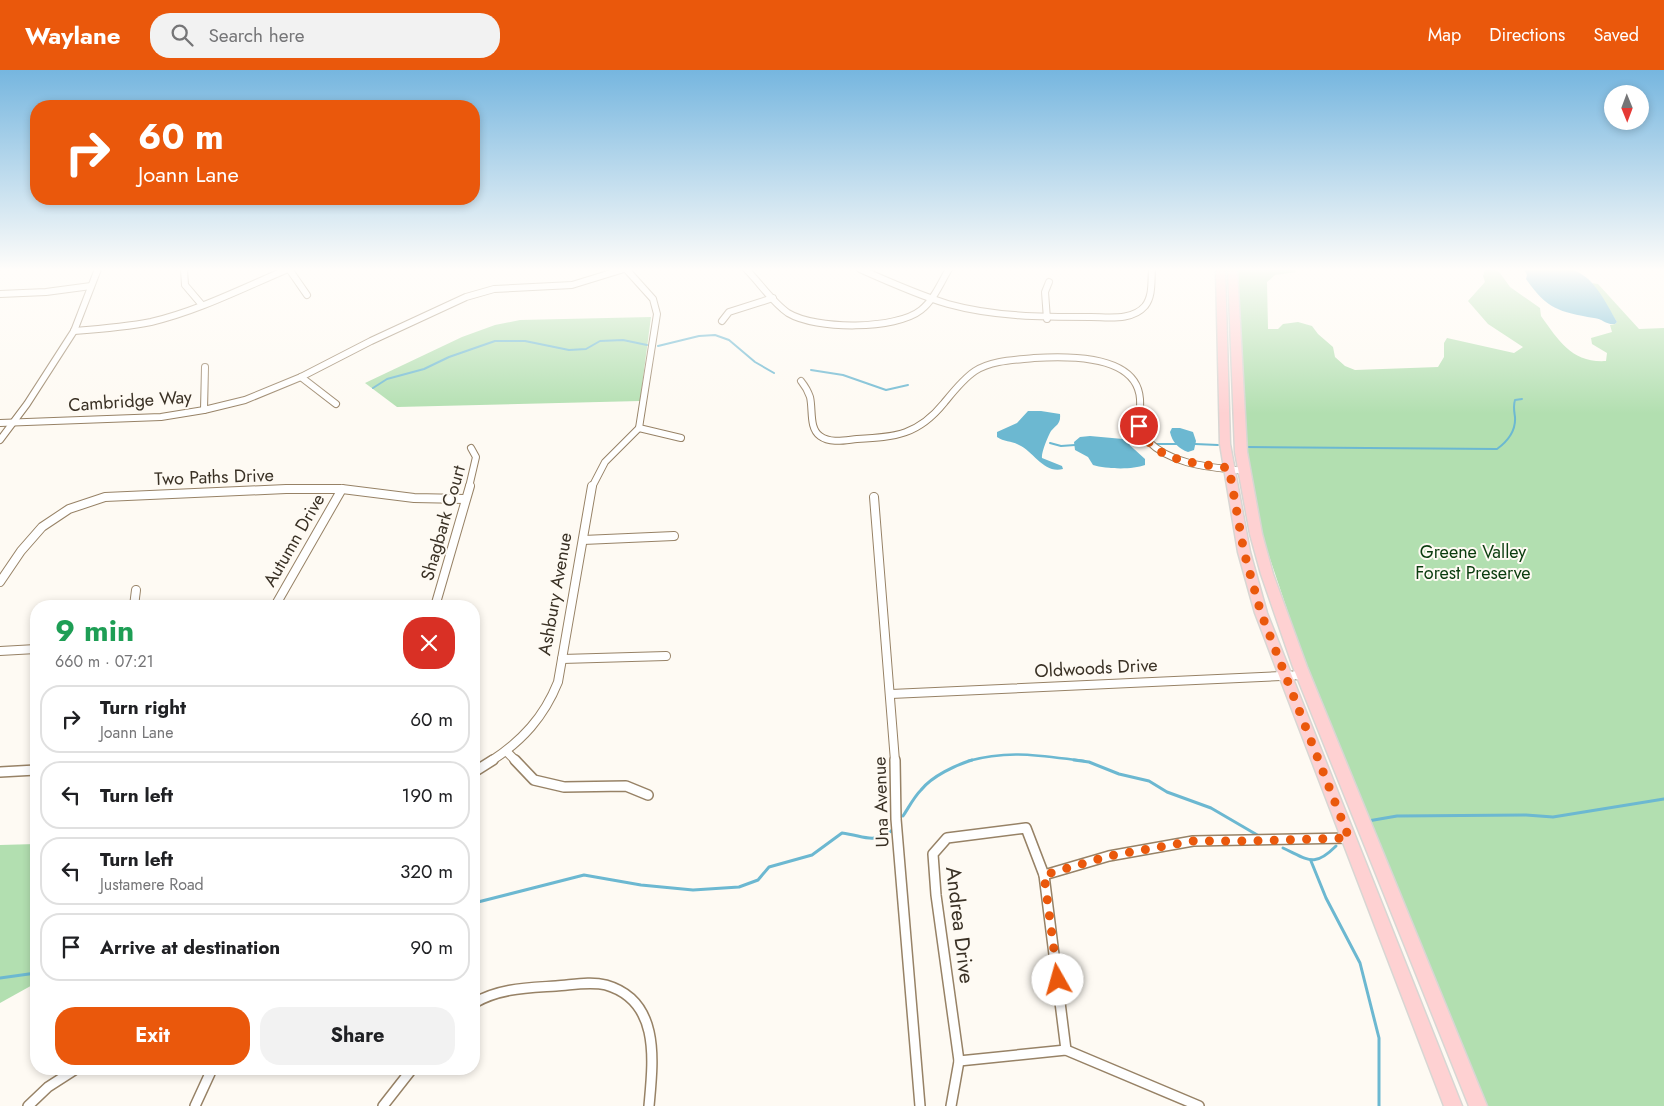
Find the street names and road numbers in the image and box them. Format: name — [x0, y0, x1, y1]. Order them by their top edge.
street label: Cambridge Way — [67, 384, 193, 418]
street label: Two Paths Drive — [154, 462, 274, 492]
street label: Shagbark Court — [414, 462, 472, 584]
street label: Autumn Drive — [257, 489, 331, 591]
street label: Ashbury Avenue — [531, 530, 579, 658]
street label: Oldwoods Drive — [1034, 652, 1158, 684]
street label: Una Avenue — [866, 756, 896, 848]
street label: Andrea Drive — [938, 865, 982, 985]

